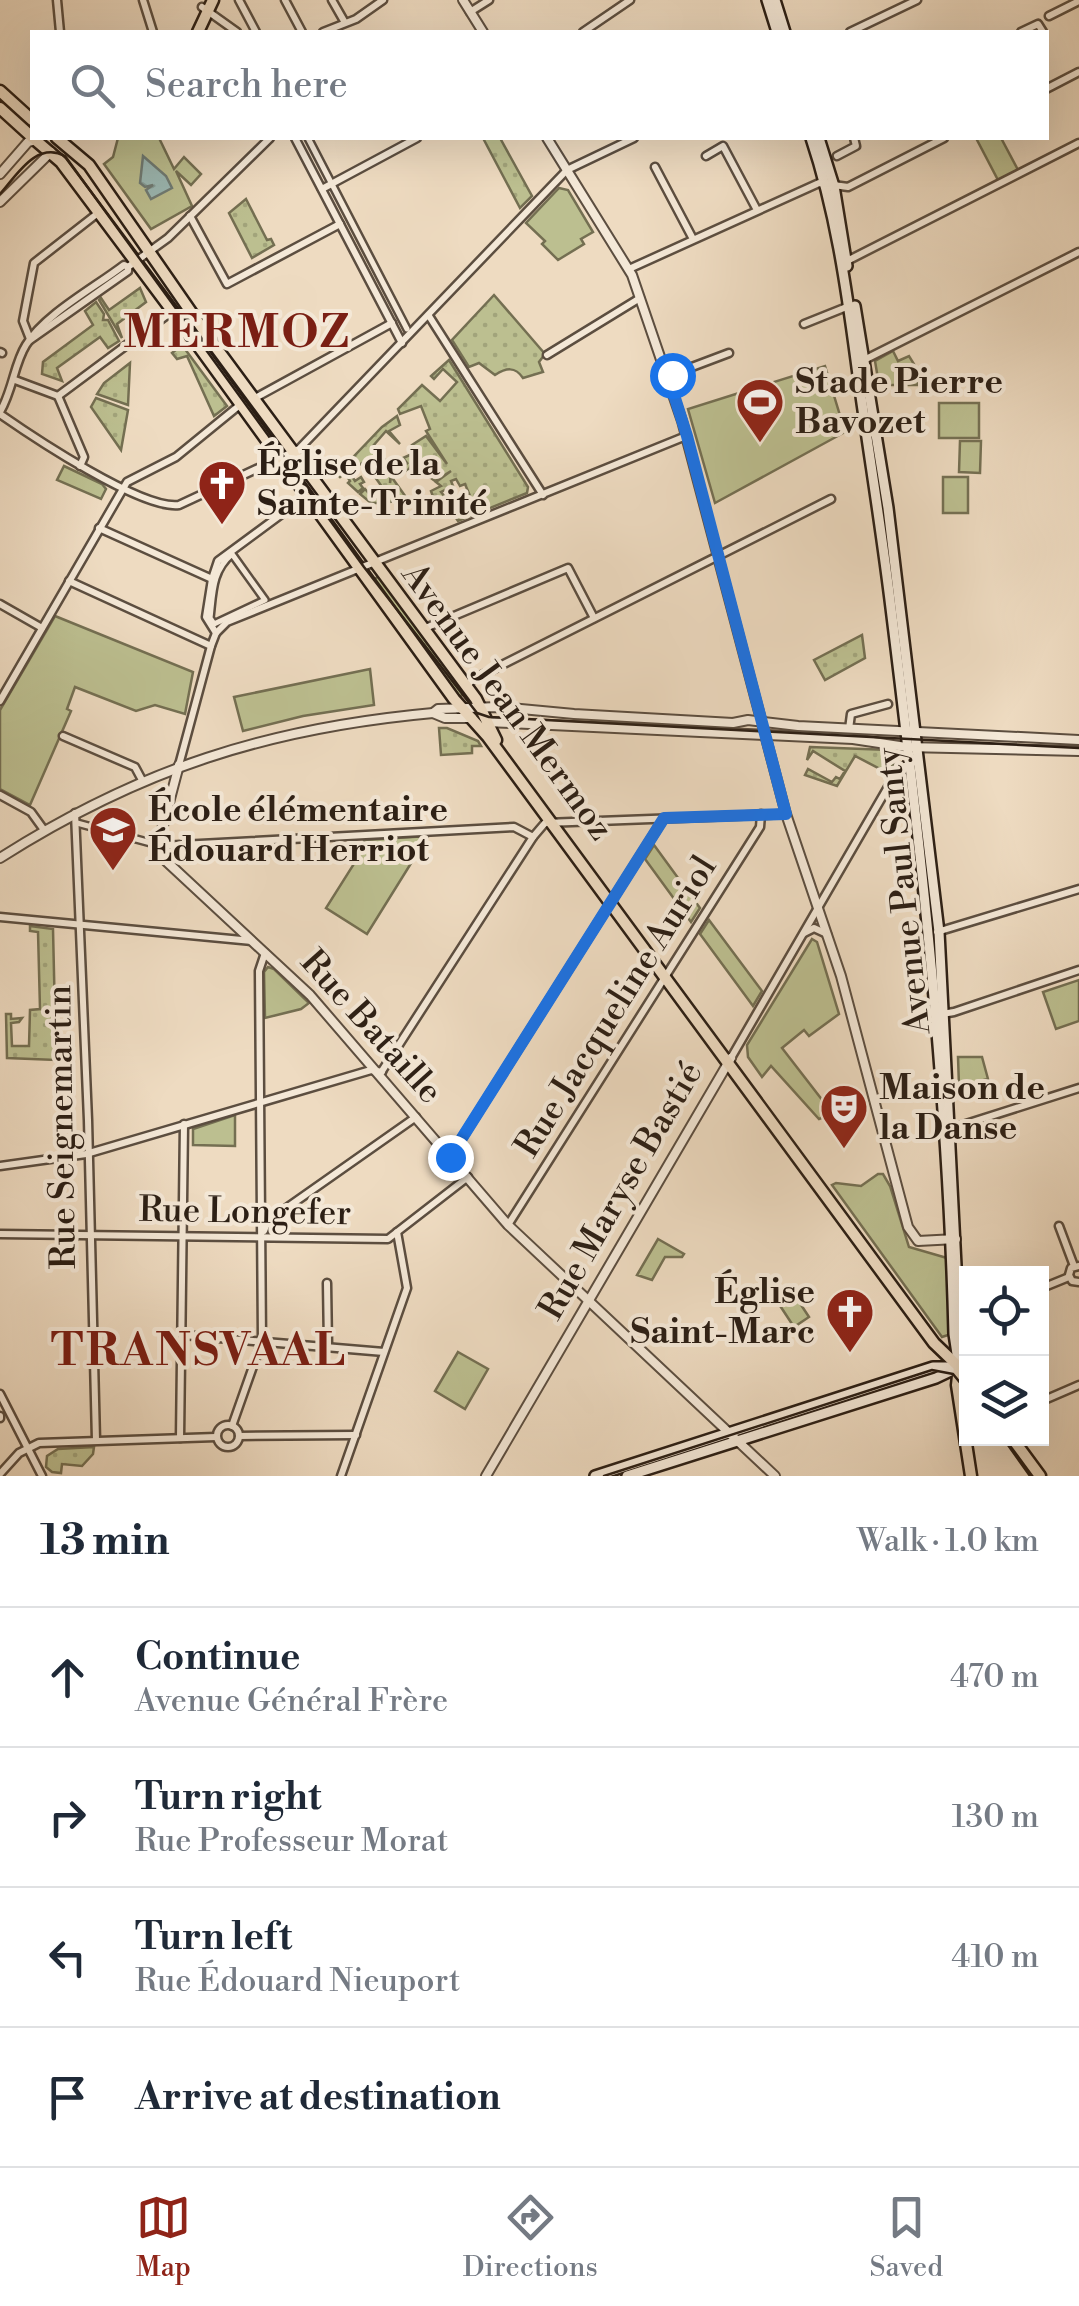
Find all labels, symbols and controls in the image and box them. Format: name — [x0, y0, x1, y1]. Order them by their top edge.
search box — [30, 30, 1049, 140]
icon: search — [65, 58, 120, 113]
text: Search here — [145, 62, 348, 109]
district label: MERMOZ — [123, 305, 351, 362]
route start — [650, 353, 696, 399]
place label: Stade Pierre Bavozet — [795, 361, 1003, 444]
sports icon: Stade Pierre Bavozet — [734, 376, 786, 444]
place label: Église de la Sainte-Trinité — [257, 441, 488, 526]
church icon: Église de la Sainte-Trinité — [196, 458, 248, 526]
street label: Avenue Jean Mermoz — [391, 554, 622, 849]
street label: Avenue Paul Santy — [867, 745, 941, 1037]
place label: École élémentaire Édouard Herriot — [148, 787, 448, 872]
school or university icon: École élémentaire Édouard Herriot — [87, 804, 139, 872]
street label: Rue Jacqueline Auriol — [506, 848, 726, 1166]
street label: Rue Bataille — [291, 941, 451, 1113]
street label: Rue Seignemartin — [38, 984, 86, 1269]
street label: Rue Maryse Bastié — [530, 1054, 712, 1328]
place label: Maison de la Danse — [879, 1067, 1045, 1150]
theatre icon: Maison de la Danse — [818, 1082, 870, 1150]
route end — [428, 1135, 474, 1181]
street label: Rue Longefer — [138, 1189, 352, 1235]
map controls — [959, 1266, 1049, 1446]
button: locate — [959, 1266, 1049, 1356]
place label: Église Saint-Marc — [630, 1269, 815, 1354]
church icon: Église Saint-Marc — [824, 1286, 876, 1354]
district label: TRANSVAAL — [51, 1323, 347, 1380]
button: layers — [959, 1356, 1049, 1446]
text: 13 min — [40, 1515, 170, 1568]
text: Walk · 1.0 km — [857, 1521, 1039, 1561]
text: Continue — [135, 1634, 300, 1681]
icon: ahead — [40, 1650, 95, 1705]
text: 470 m — [950, 1657, 1039, 1697]
text: Avenue Général Frère — [135, 1681, 448, 1721]
text: Turn right — [135, 1774, 321, 1821]
icon: right — [40, 1790, 95, 1845]
text: 130 m — [952, 1797, 1039, 1837]
text: Rue Professeur Morat — [135, 1821, 448, 1861]
text: Turn left — [135, 1914, 292, 1961]
icon: left — [40, 1930, 95, 1985]
text: 410 m — [951, 1937, 1039, 1977]
text: Rue Édouard Nieuport — [135, 1961, 460, 2001]
icon: arrive — [40, 2070, 95, 2125]
text: Arrive at destination — [135, 2074, 501, 2121]
tab: Map — [136, 2190, 191, 2285]
tab: Directions — [463, 2190, 598, 2285]
tab: Saved — [870, 2190, 943, 2285]

